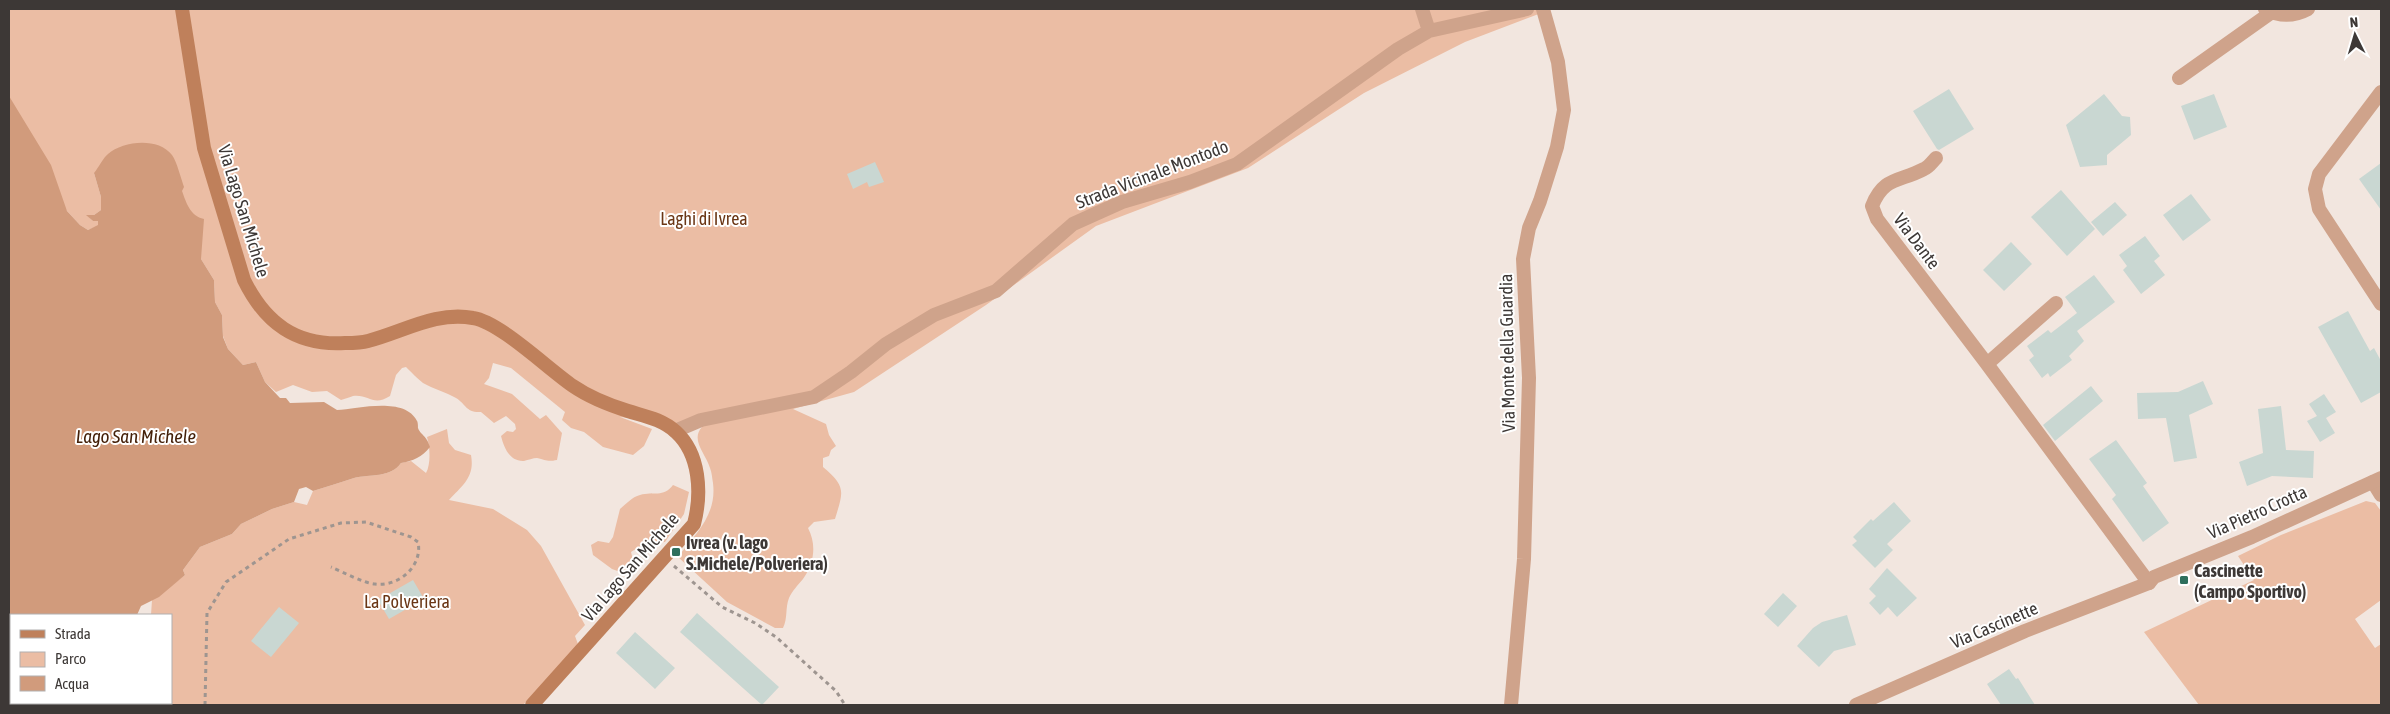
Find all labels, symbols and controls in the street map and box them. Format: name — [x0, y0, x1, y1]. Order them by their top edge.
north arrow — [2330, 10, 2380, 60]
text: N — [2349, 14, 2359, 30]
street label: Strada Vicinale Montodo — [1073, 135, 1231, 213]
street label: Via Lago San Michele — [214, 142, 274, 280]
park label: Laghi di Ivrea — [660, 208, 748, 229]
street label: Via Dante — [1889, 209, 1945, 273]
street label: Via Monte della Guardia — [1495, 273, 1519, 433]
water label: Lago San Michele — [76, 425, 196, 447]
street label: Via Pietro Crotta — [2204, 481, 2310, 543]
street label: Via Lago San Michele — [577, 508, 683, 626]
place label: Ivrea (v. lago S.Michele/Polveriera) — [686, 532, 828, 574]
marker: Ivrea (v. lago S.Michele/Polveriera) — [670, 546, 682, 558]
place label: Cascinette (Campo Sportivo) — [2194, 560, 2306, 602]
marker: Cascinette (Campo Sportivo) — [2178, 574, 2190, 586]
park label: La Polveriera — [364, 591, 450, 612]
street label: Via Cascinette — [1947, 597, 2041, 653]
legend — [10, 614, 172, 704]
text: Strada — [55, 625, 91, 642]
text: Parco — [55, 650, 86, 667]
text: Acqua — [55, 675, 89, 692]

